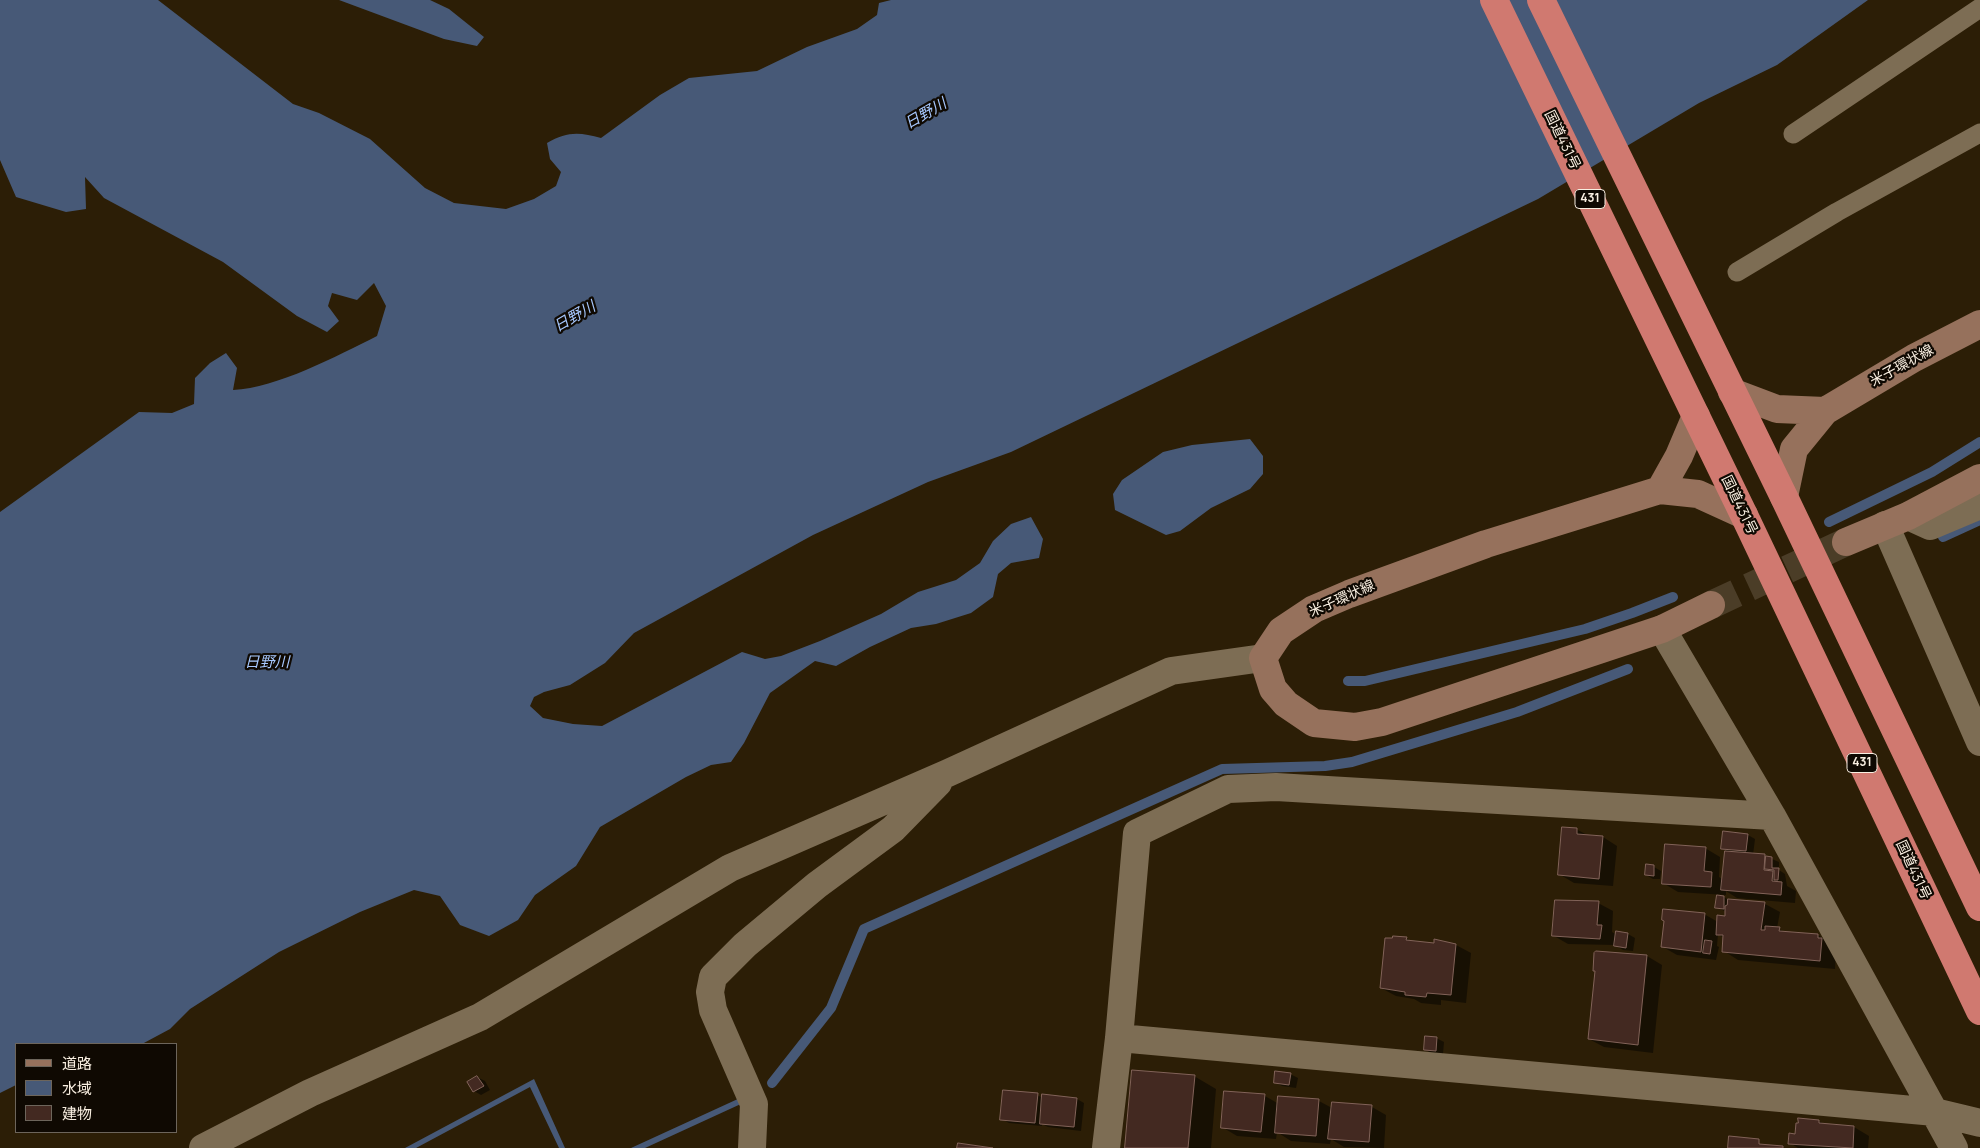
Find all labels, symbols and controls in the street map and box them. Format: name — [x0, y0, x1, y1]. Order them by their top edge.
water label: 日野川 — [902, 95, 950, 133]
street label: 国道431号 — [1541, 108, 1583, 172]
road number: 431 — [1575, 190, 1605, 208]
water label: 日野川 — [551, 298, 599, 336]
street label: 米子環状線 — [1867, 342, 1937, 390]
street label: 国道431号 — [1718, 473, 1760, 537]
street label: 米子環状線 — [1307, 577, 1377, 621]
water label: 日野川 — [245, 654, 289, 672]
road number: 431 — [1847, 754, 1877, 772]
street label: 国道431号 — [1892, 838, 1934, 902]
legend — [15, 1043, 178, 1133]
text: 道路 — [62, 1053, 92, 1074]
text: 水域 — [62, 1078, 92, 1099]
text: 建物 — [62, 1103, 92, 1124]

